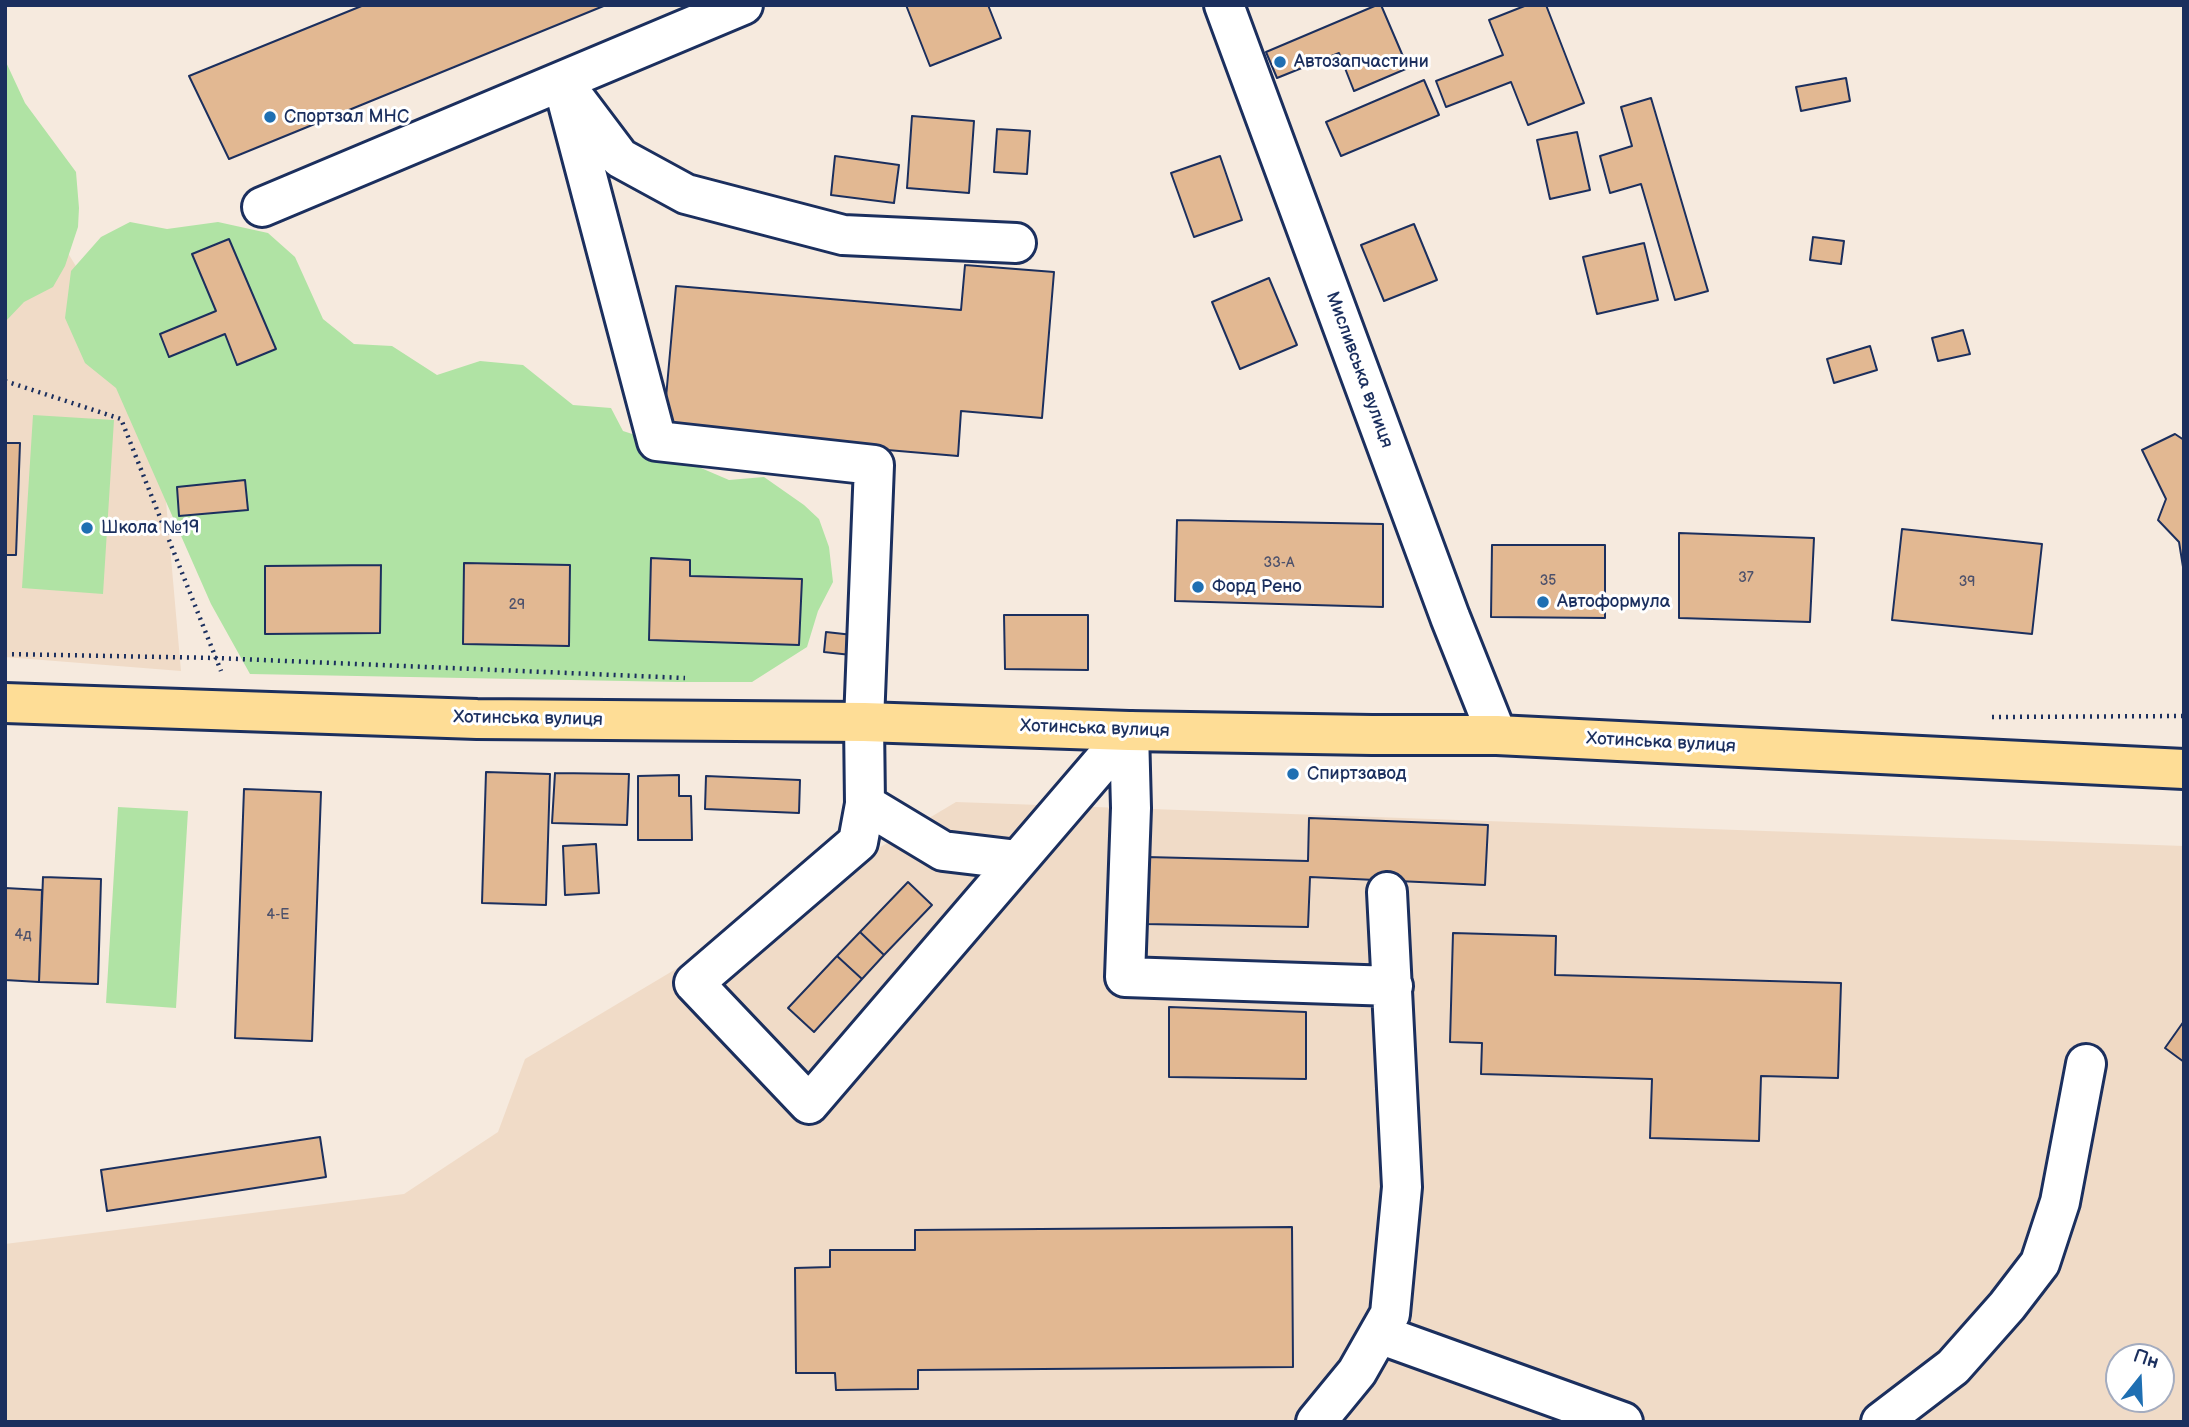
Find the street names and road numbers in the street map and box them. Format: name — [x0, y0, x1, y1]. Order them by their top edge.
street label: Мисливська вулиця — [1321, 289, 1397, 451]
street label: Хотинська вулиця — [453, 707, 603, 731]
street label: Хотинська вулиця — [1020, 716, 1170, 742]
street label: Хотинська вулиця — [1586, 728, 1736, 758]

